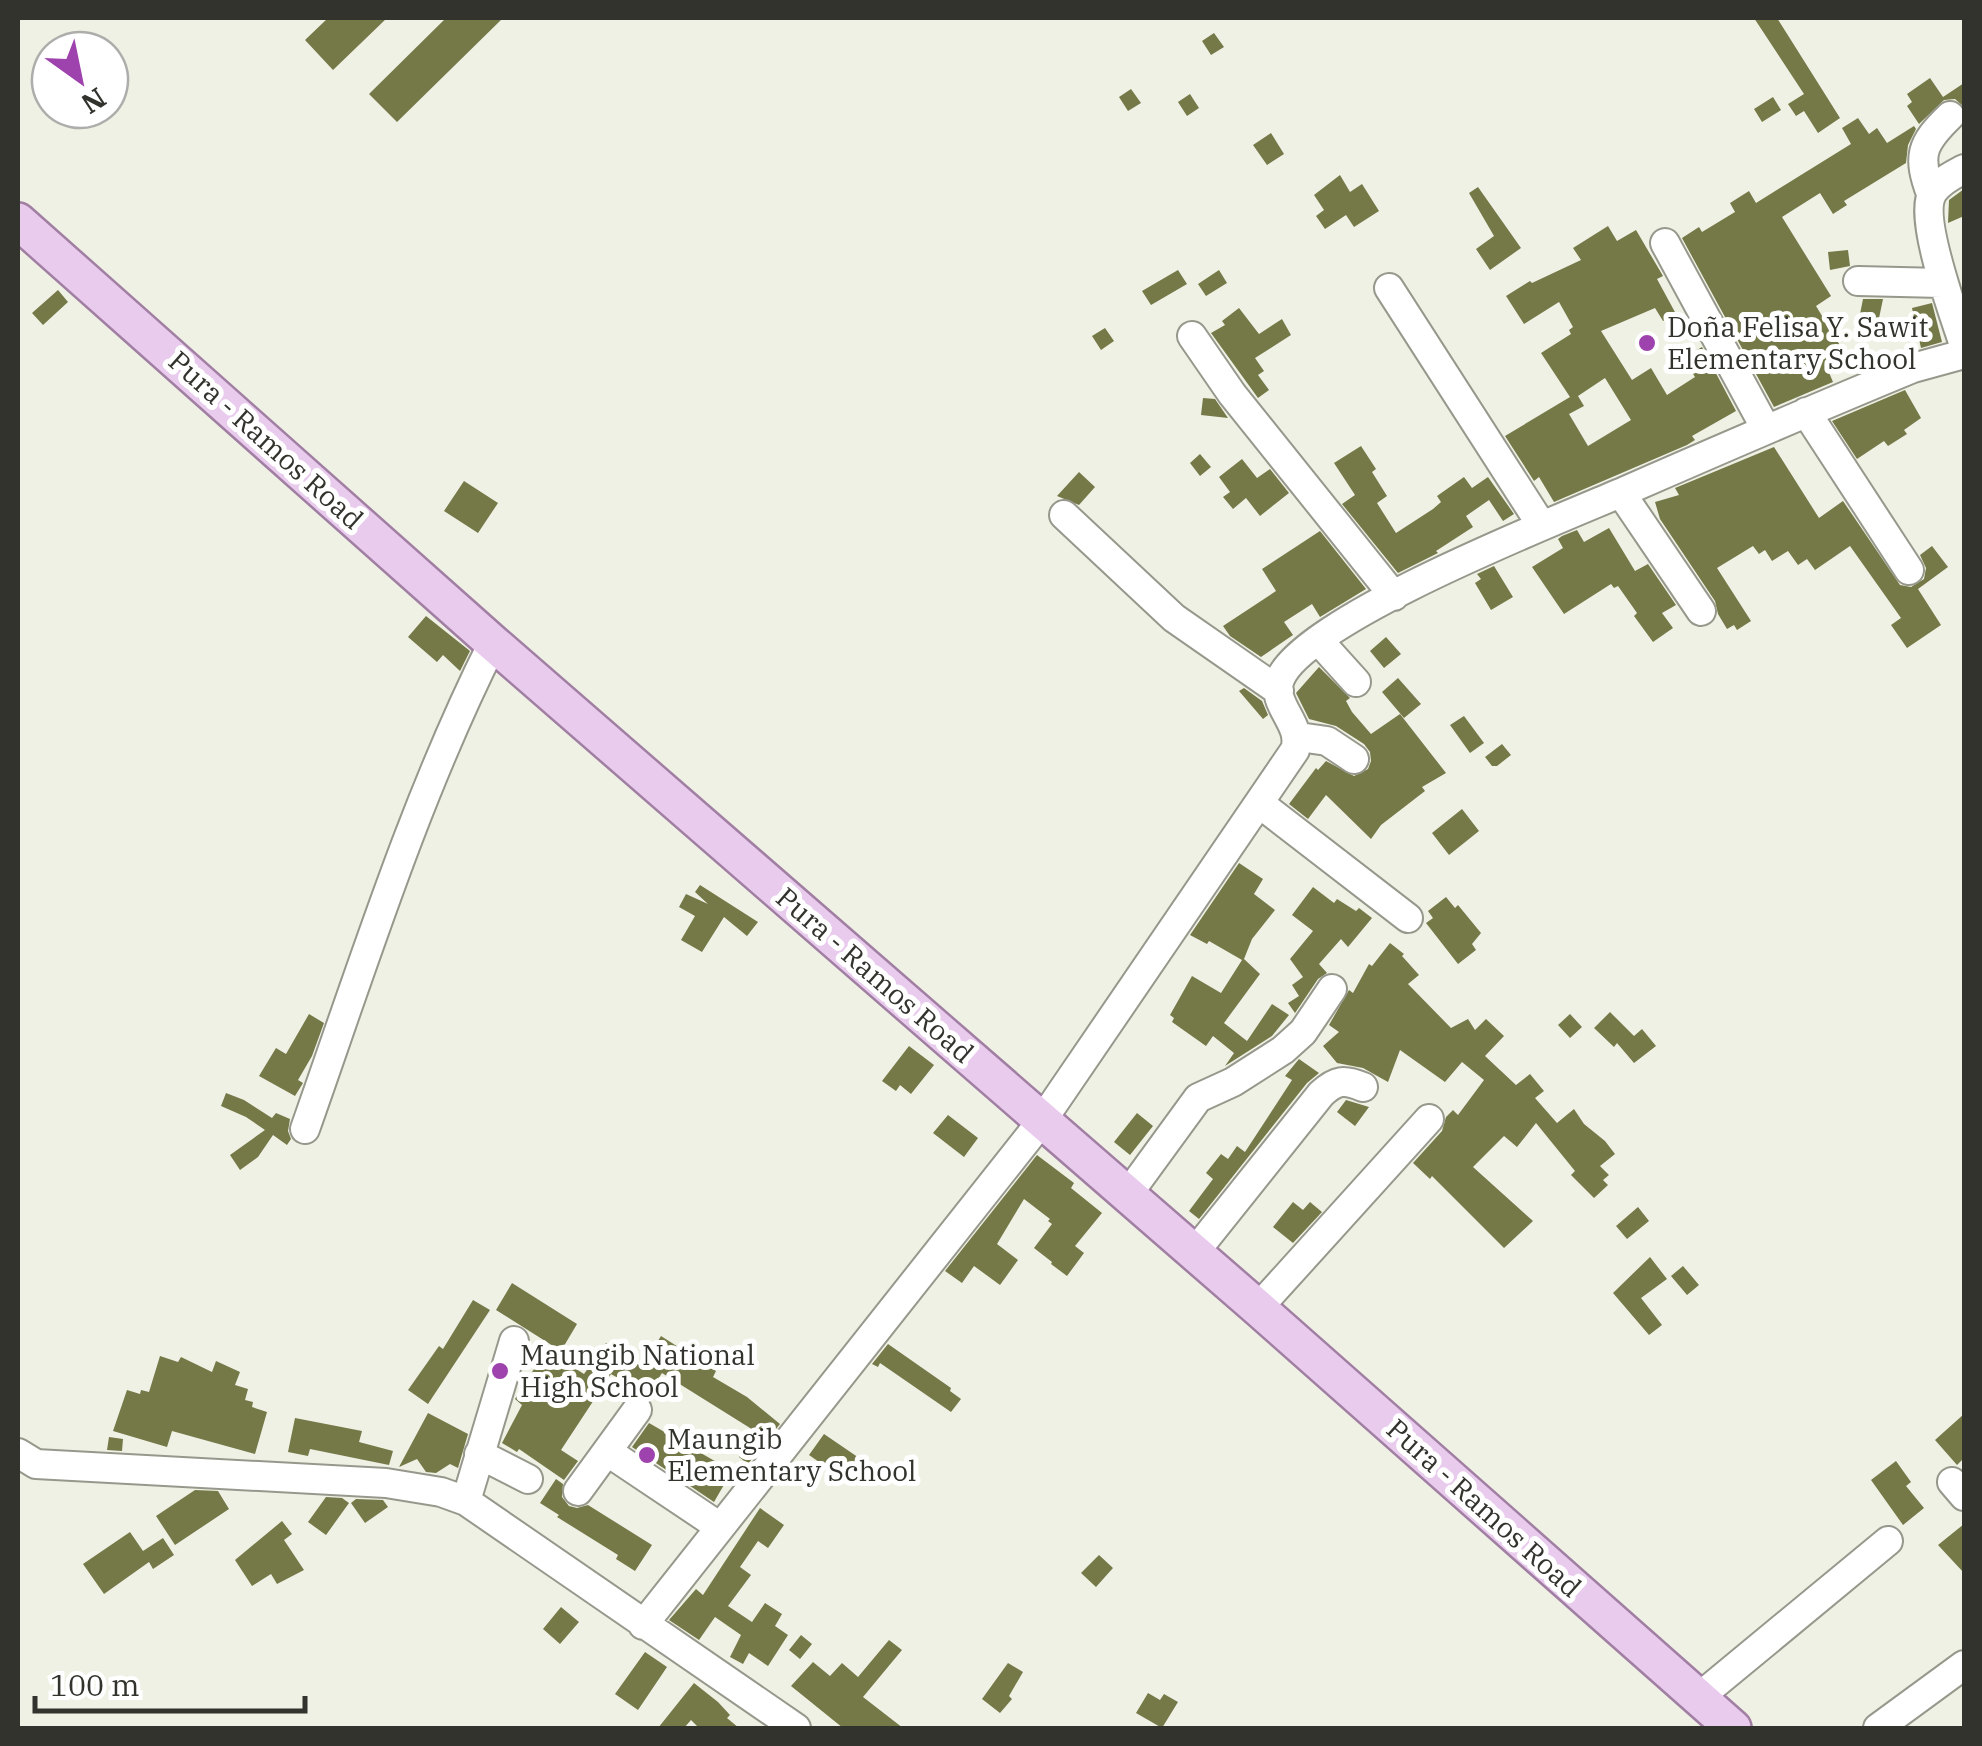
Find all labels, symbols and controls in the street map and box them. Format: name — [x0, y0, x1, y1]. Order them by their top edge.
north arrow — [30, 30, 130, 130]
text: N — [75, 80, 113, 123]
place label: Doña Felisa Y. Sawit Elementary School — [1667, 308, 1928, 377]
marker: Doña Felisa Y. Sawit Elementary School — [1636, 332, 1658, 354]
street label: Pura - Ramos Road — [161, 342, 372, 537]
street label: Pura - Ramos Road — [769, 879, 982, 1071]
place label: Maungib National High School — [520, 1336, 755, 1405]
marker: Maungib National High School — [489, 1360, 511, 1382]
street label: Pura - Ramos Road — [1379, 1410, 1590, 1605]
place label: Maungib Elementary School — [667, 1420, 916, 1489]
marker: Maungib Elementary School — [636, 1444, 658, 1466]
scale bar — [35, 1651, 305, 1713]
text: 100 m — [50, 1665, 140, 1704]

